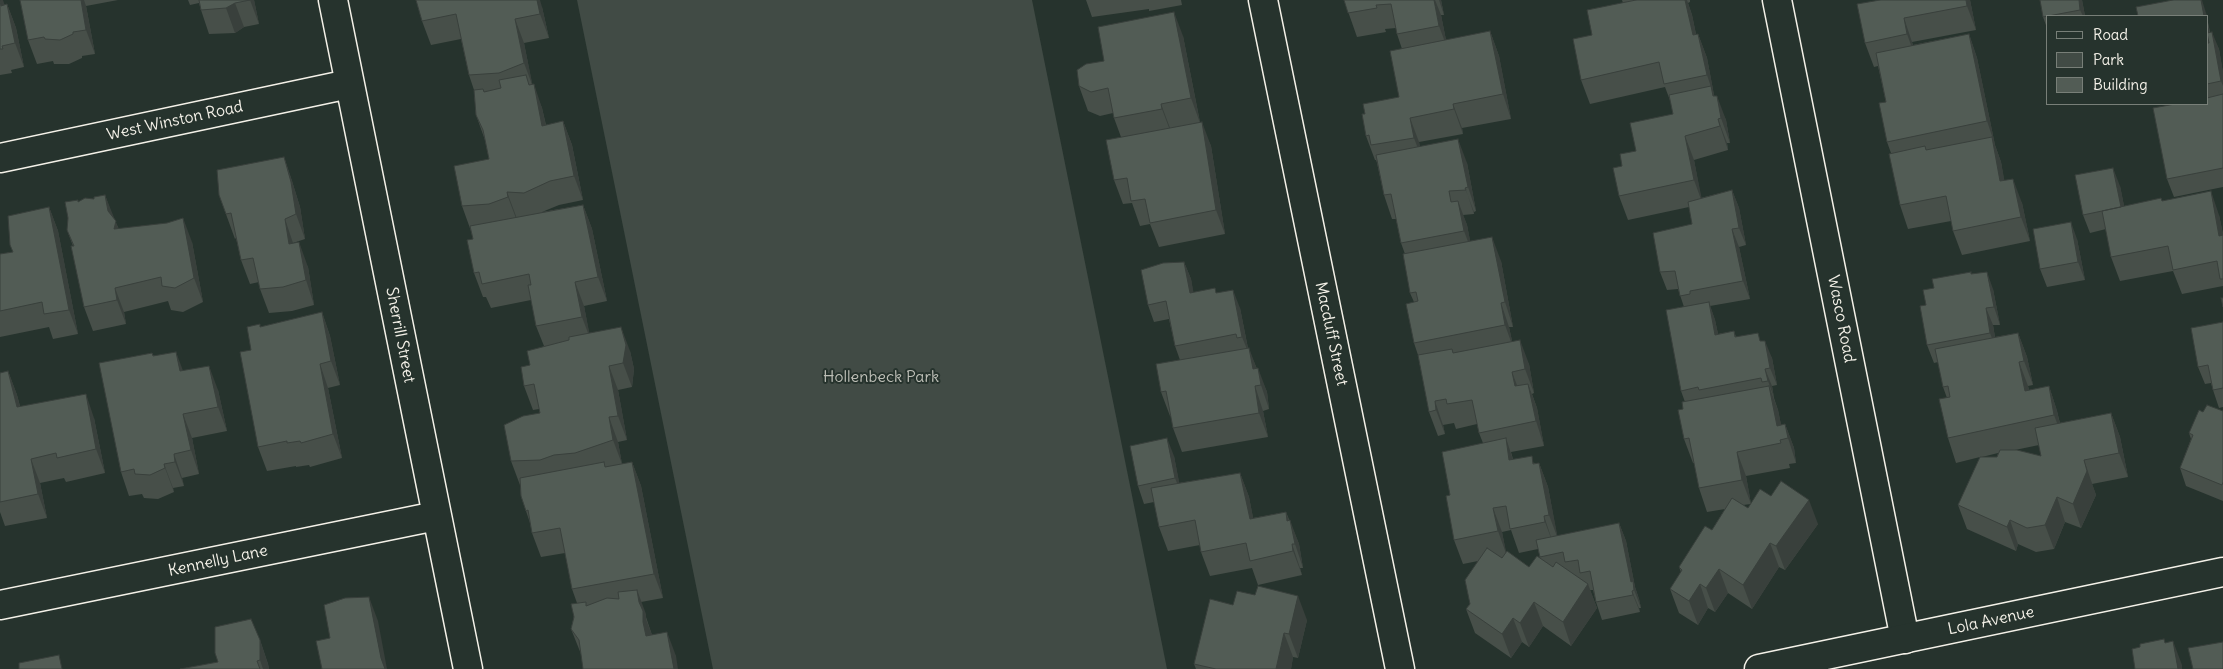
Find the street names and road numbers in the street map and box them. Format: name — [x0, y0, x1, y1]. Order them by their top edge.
street label: West Winston Road — [105, 97, 245, 145]
street label: Wasco Road — [1823, 274, 1859, 364]
street label: Macduff Street — [1311, 280, 1351, 388]
street label: Sherrill Street — [381, 286, 419, 384]
street label: Kennelly Lane — [167, 541, 269, 581]
street label: Lola Avenue — [1946, 602, 2036, 640]

